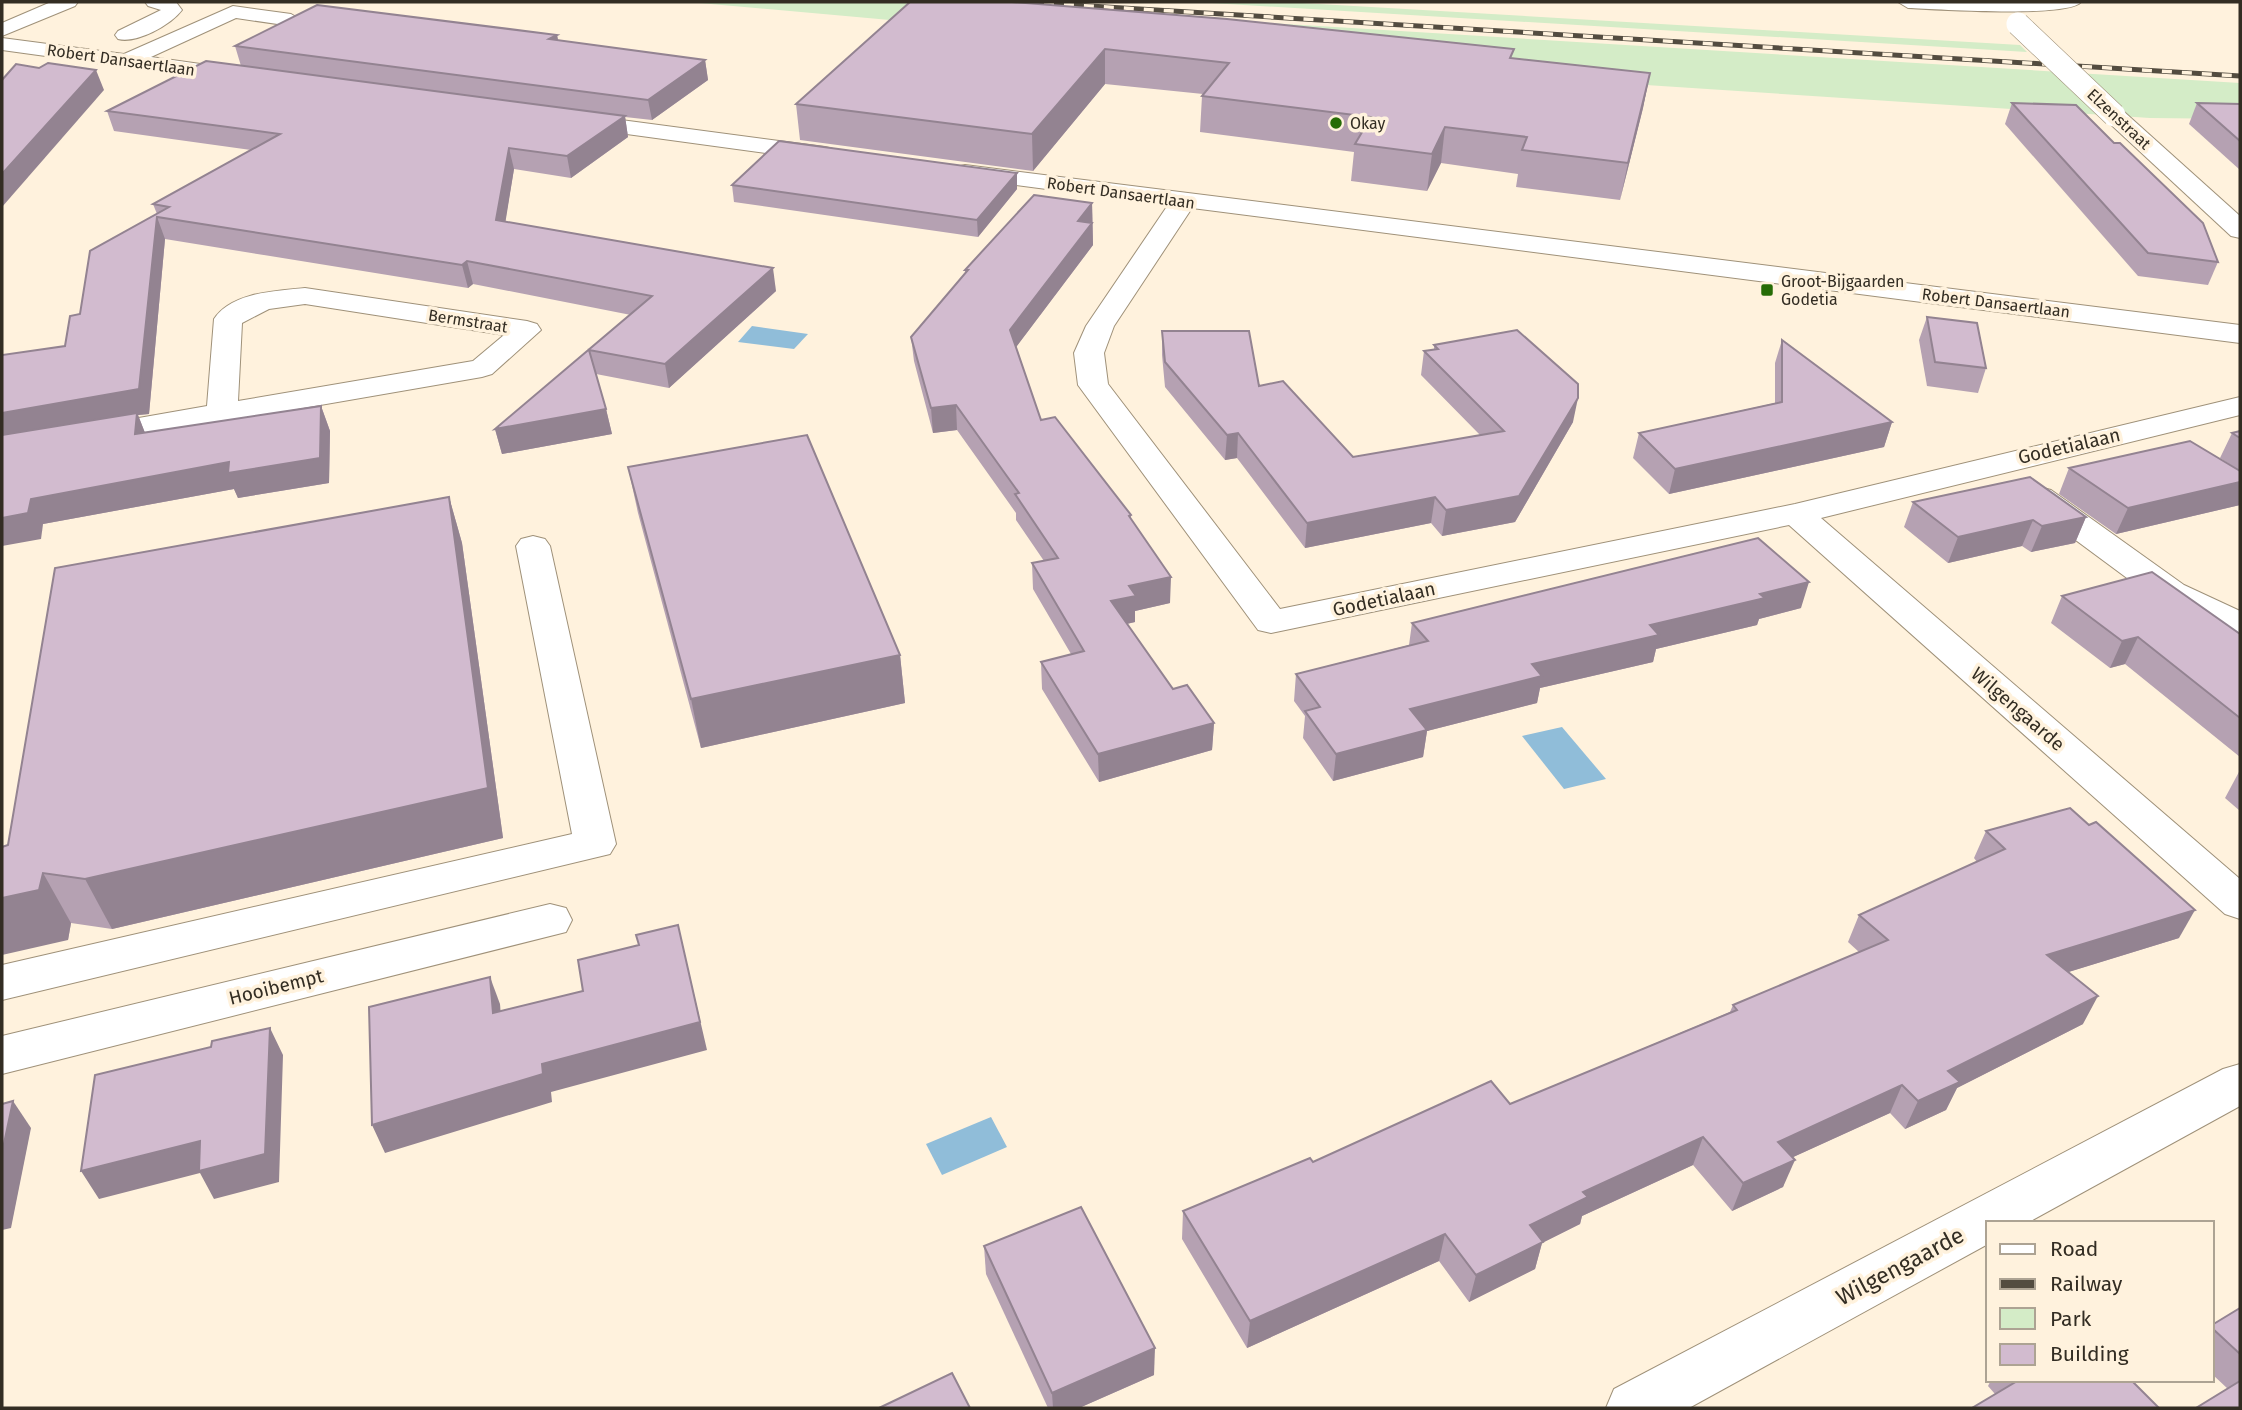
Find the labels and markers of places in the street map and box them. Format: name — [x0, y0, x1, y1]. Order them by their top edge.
place label: Okay — [1350, 114, 1385, 133]
marker: Okay — [1328, 115, 1344, 131]
place label: Groot-Bijgaarden Godetia — [1781, 272, 1905, 309]
marker: Groot-Bijgaarden Godetia — [1759, 282, 1775, 298]

